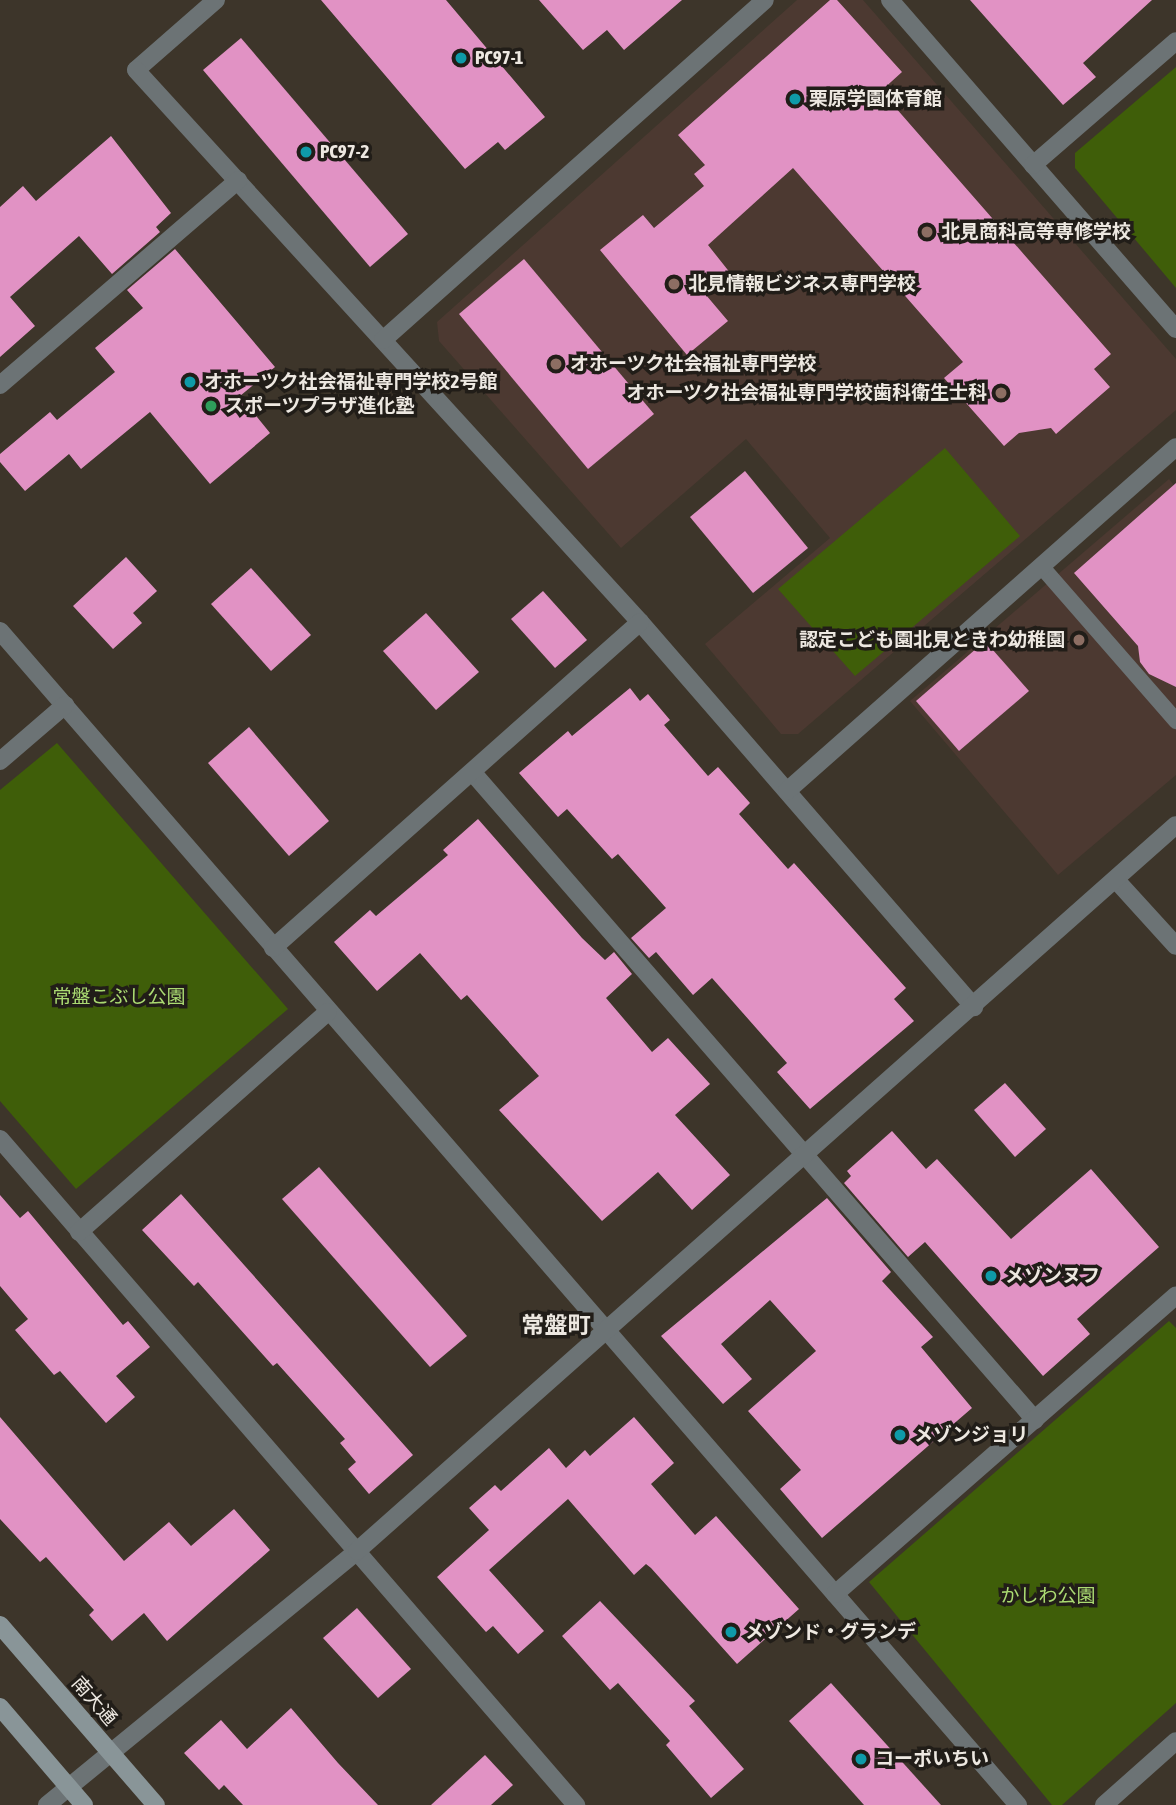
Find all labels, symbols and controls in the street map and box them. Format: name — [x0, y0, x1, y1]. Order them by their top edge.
place label: PC97-1 — [475, 47, 523, 69]
marker: PC97-1 — [453, 50, 469, 66]
place label: 栗原学園体育館 — [809, 88, 942, 110]
marker: 栗原学園体育館 — [787, 91, 803, 107]
place label: PC97-2 — [320, 141, 369, 163]
marker: PC97-2 — [298, 144, 314, 160]
place label: 北見商科高等専修学校 — [941, 221, 1131, 243]
marker: 北見商科高等専修学校 — [919, 224, 935, 240]
place label: 北見情報ビジネス専門学校 — [688, 273, 916, 295]
marker: 北見情報ビジネス専門学校 — [666, 276, 682, 292]
place label: オホーツク社会福祉専門学校 — [570, 353, 817, 375]
marker: オホーツク社会福祉専門学校 — [548, 356, 564, 372]
place label: オホーツク社会福祉専門学校2号館 — [204, 371, 498, 393]
marker: オホーツク社会福祉専門学校2号館 — [182, 374, 198, 390]
place label: オホーツク社会福祉専門学校歯科衛生士科 — [626, 382, 987, 404]
marker: オホーツク社会福祉専門学校歯科衛生士科 — [993, 385, 1009, 401]
place label: スポーツプラザ進化塾 — [225, 395, 415, 417]
marker: スポーツプラザ進化塾 — [203, 398, 219, 414]
place label: 認定こども園北見ときわ幼稚園 — [799, 629, 1065, 651]
marker: 認定こども園北見ときわ幼稚園 — [1071, 632, 1087, 648]
park label: 常盤こぶし公園 — [53, 986, 185, 1008]
place label: メゾンヌフ — [1005, 1265, 1100, 1287]
marker: メゾンヌフ — [983, 1268, 999, 1284]
district label: 常盤町 — [522, 1311, 590, 1339]
place label: メゾンジョリ — [914, 1424, 1028, 1446]
marker: メゾンジョリ — [892, 1427, 908, 1443]
park label: かしわ公園 — [1001, 1585, 1095, 1607]
place label: メゾンド・グランデ — [745, 1621, 916, 1643]
marker: メゾンド・グランデ — [723, 1624, 739, 1640]
street label: 南大通 — [67, 1672, 121, 1730]
place label: コーポいちい — [875, 1748, 989, 1770]
marker: コーポいちい — [853, 1751, 869, 1767]

